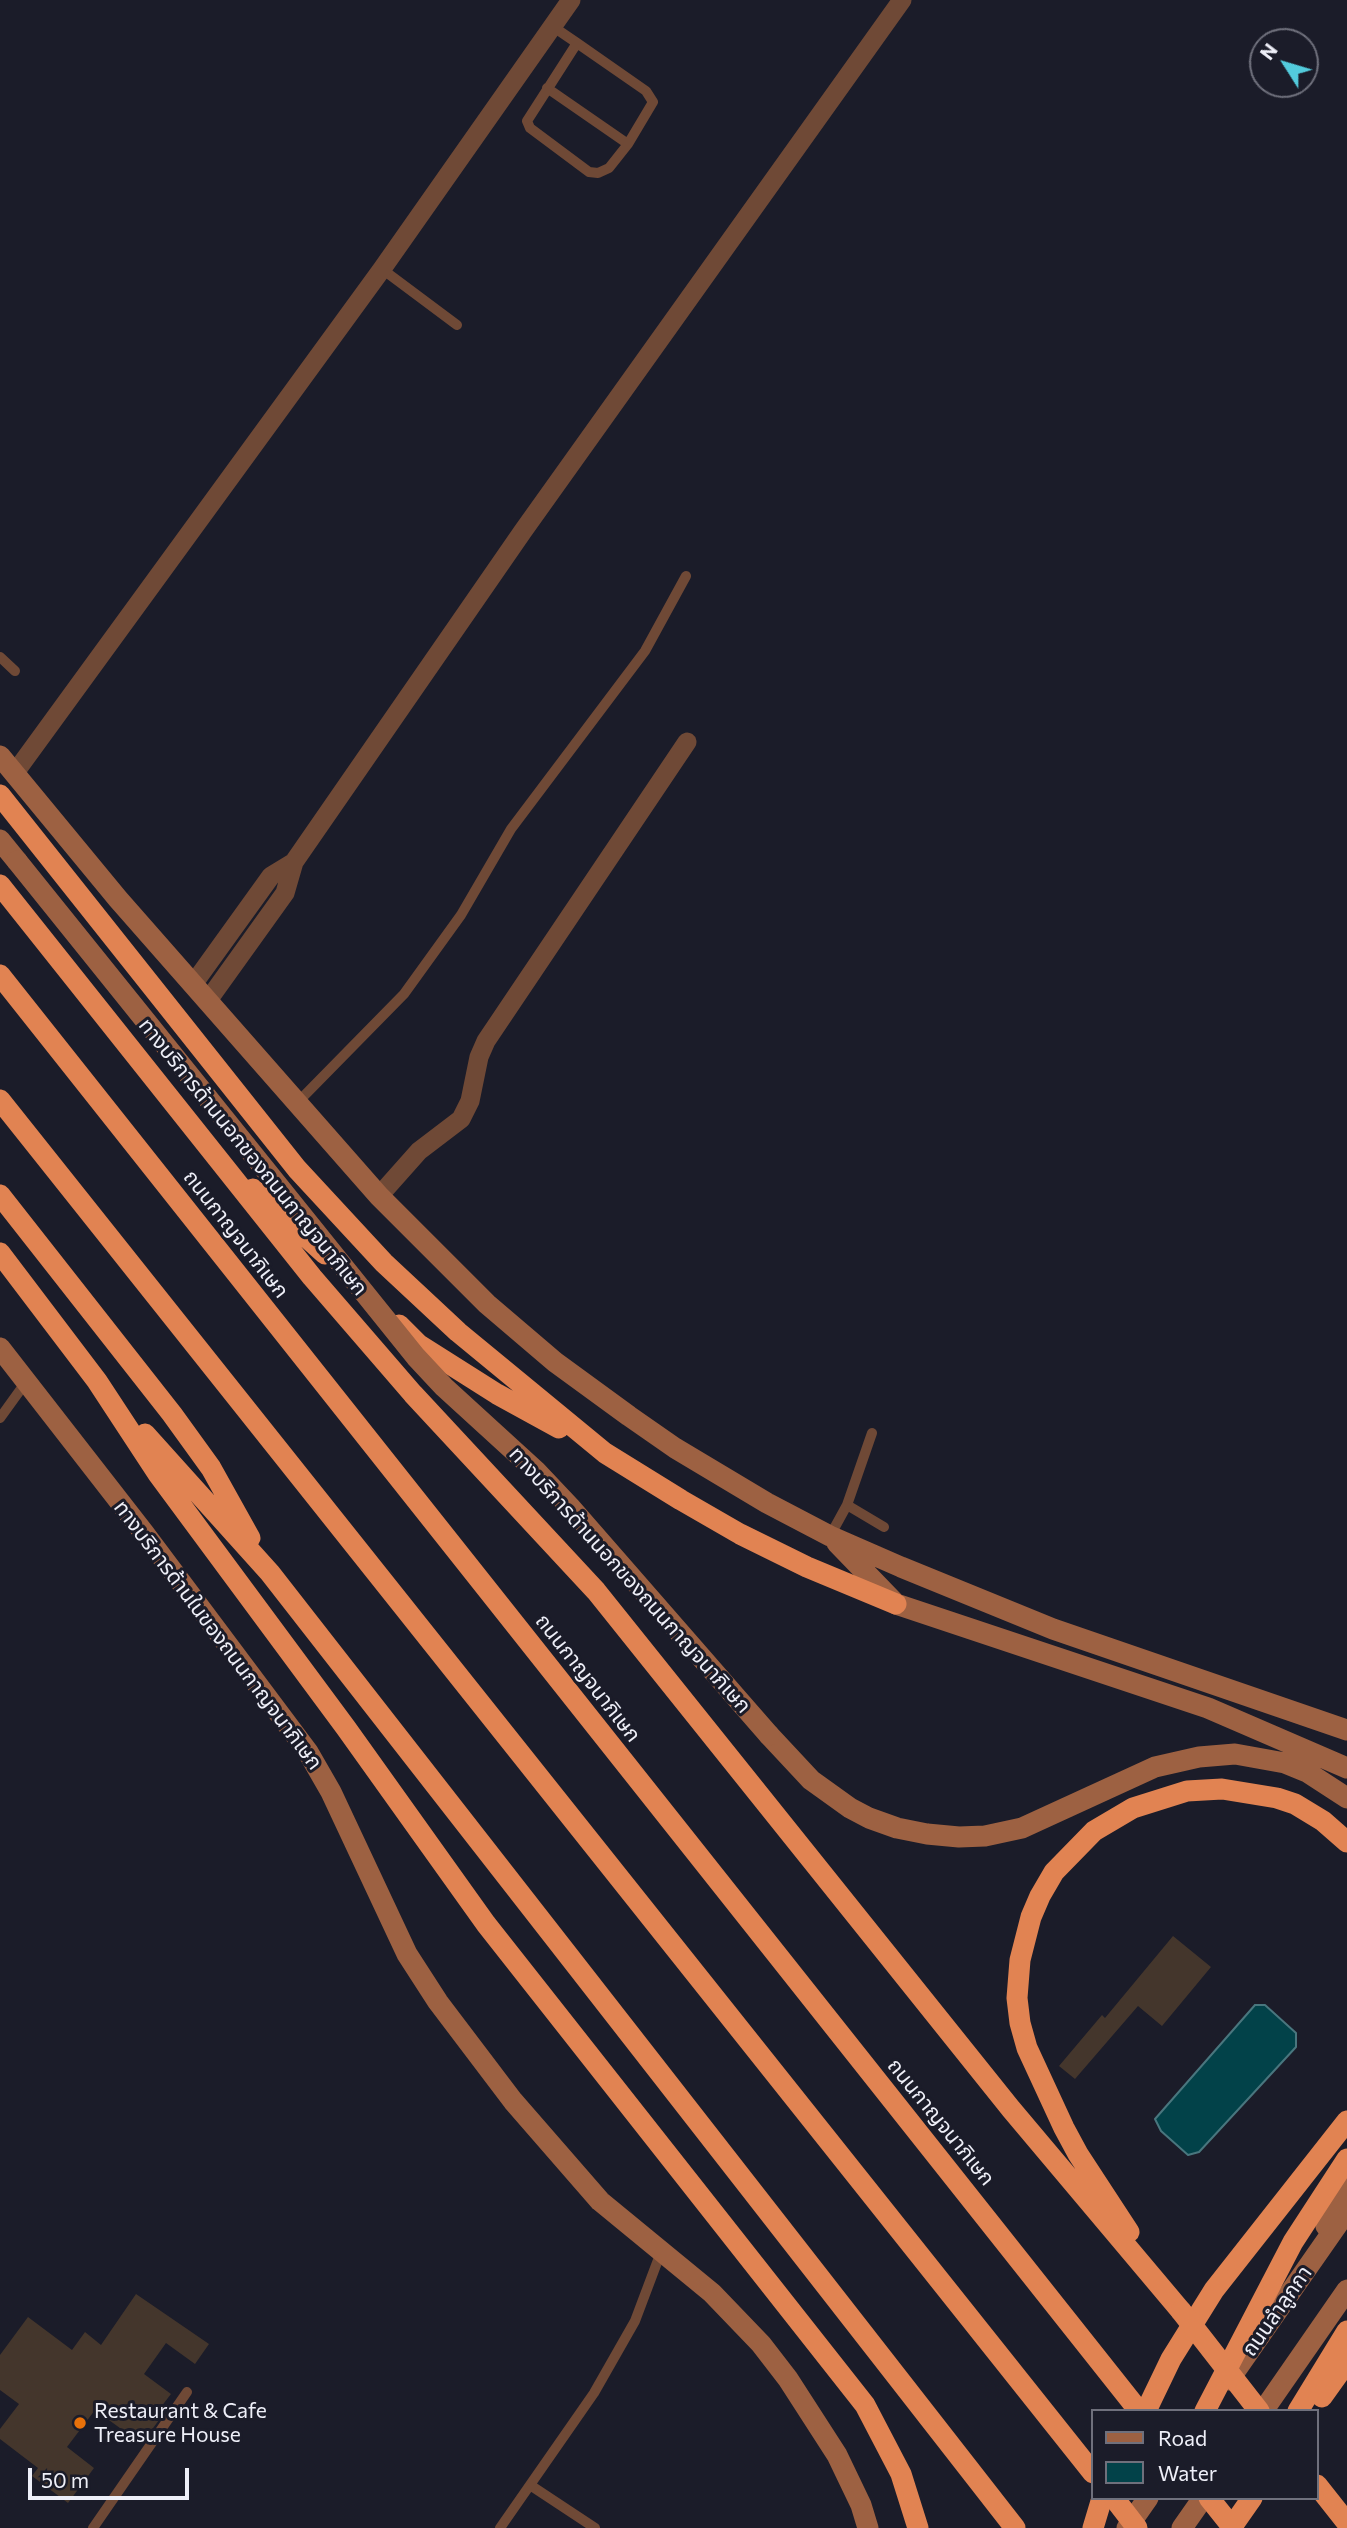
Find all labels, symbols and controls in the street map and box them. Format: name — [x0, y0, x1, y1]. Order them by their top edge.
north arrow — [1249, 28, 1319, 98]
text: N — [1255, 39, 1282, 64]
street label: ทางบริการด้านนอกของถนนกาญจนาภิเษก — [133, 1013, 373, 1301]
street label: ถนนกาญจนาภิเษก — [178, 1165, 294, 1303]
street label: ทางบริการด้านนอกของถนนกาญจนาภิเษก — [504, 1442, 756, 1718]
street label: ทางบริการด้านในของถนนกาญจนาภิเษก — [108, 1495, 328, 1775]
street label: ถนนกาญจนาภิเษก — [530, 1609, 646, 1747]
street label: ถนนกาญจนาภิเษก — [882, 2054, 1000, 2190]
street label: ถนนลำลูกกา — [1237, 2261, 1317, 2361]
place label: Restaurant & Cafe Treasure House — [94, 2398, 267, 2448]
legend — [1092, 2409, 1319, 2500]
marker: Restaurant & Cafe Treasure House — [72, 2415, 88, 2431]
text: Road — [1158, 2425, 1207, 2450]
scale bar — [32, 2454, 192, 2498]
text: Water — [1158, 2460, 1217, 2485]
text: 50 m — [41, 2467, 89, 2492]

